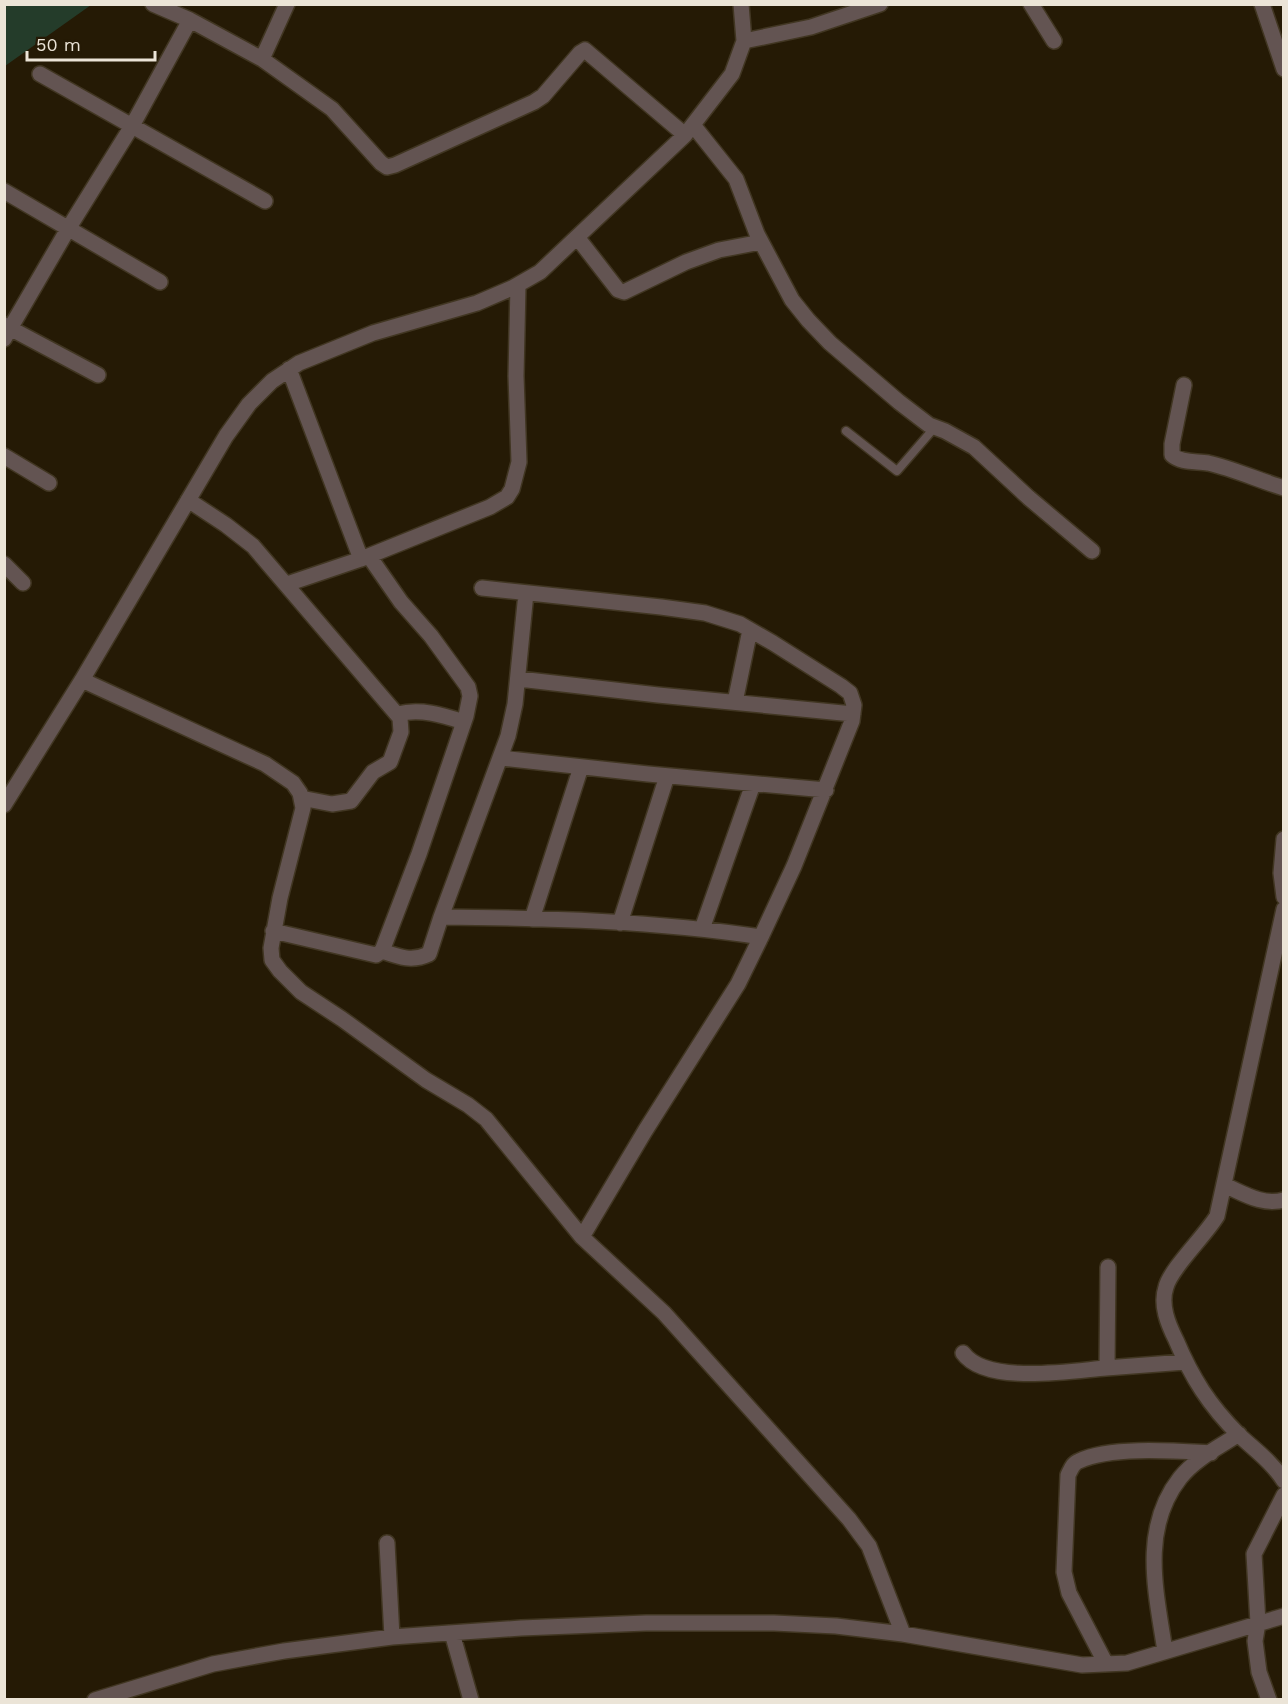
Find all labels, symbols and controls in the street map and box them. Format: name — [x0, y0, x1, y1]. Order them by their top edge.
scale bar — [27, 24, 154, 62]
text: 50 m — [36, 34, 81, 55]

